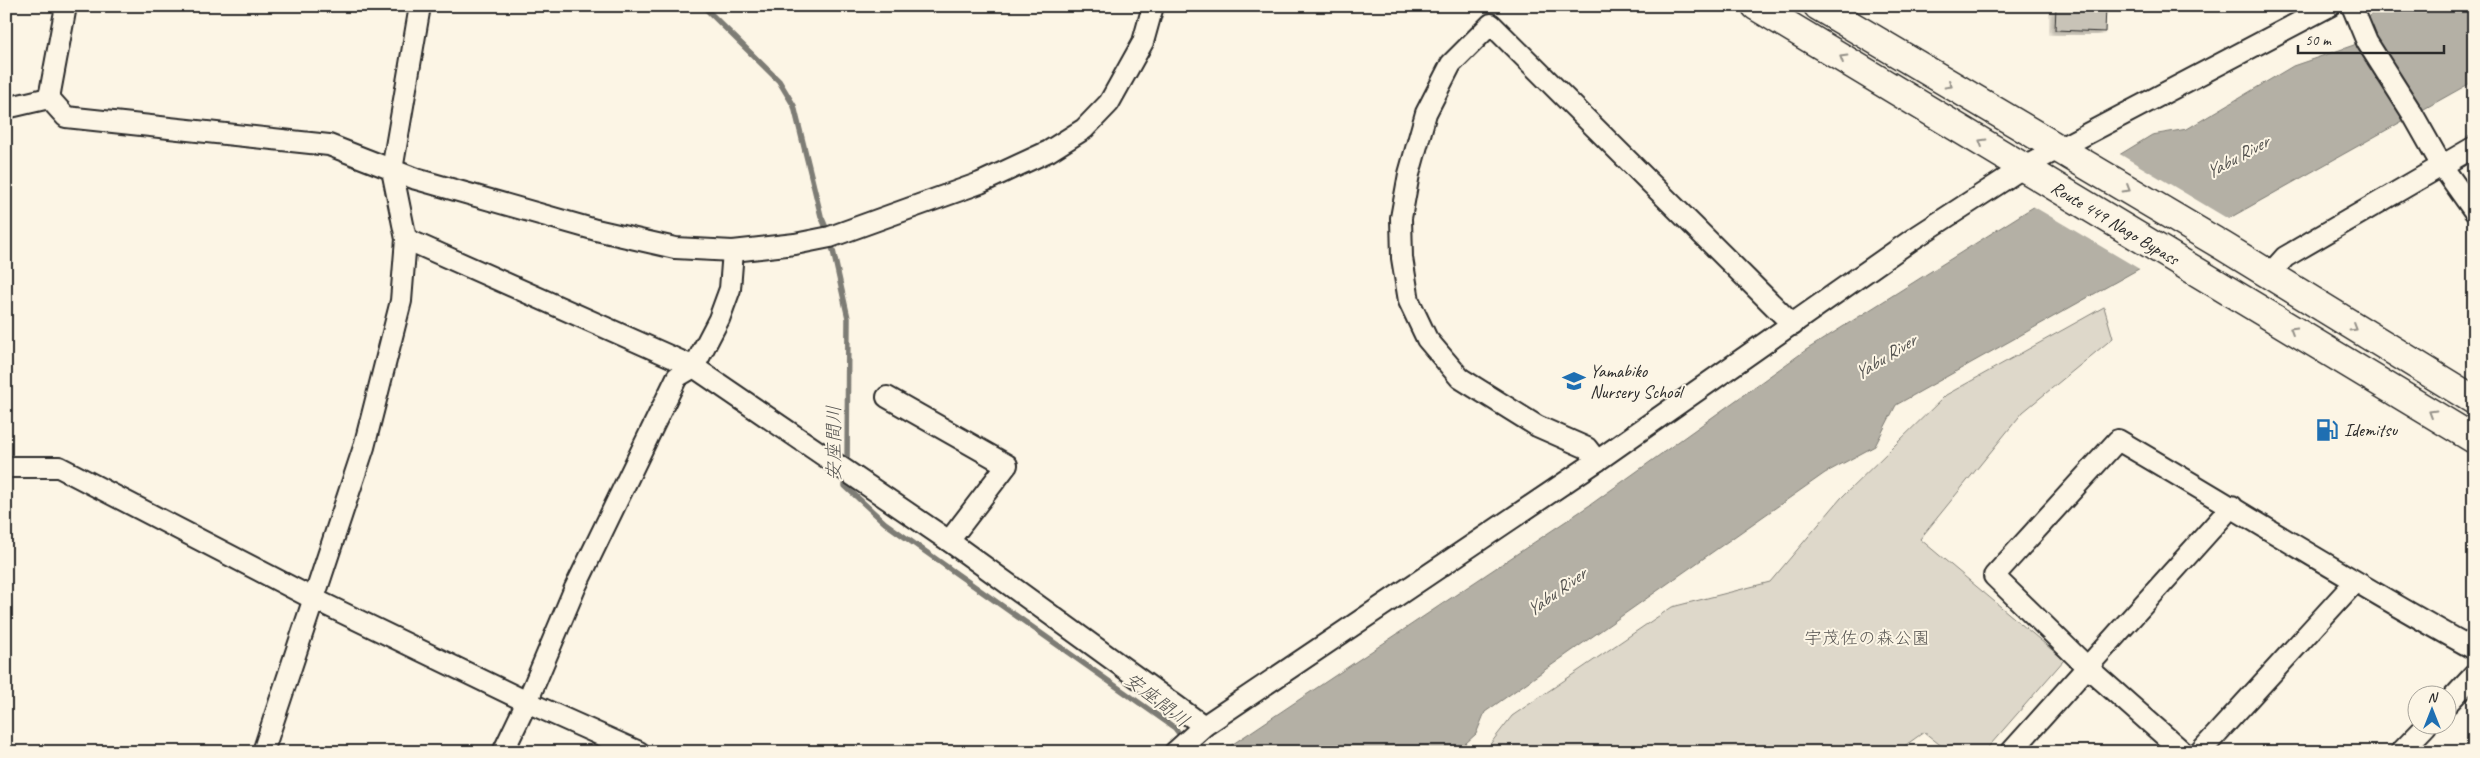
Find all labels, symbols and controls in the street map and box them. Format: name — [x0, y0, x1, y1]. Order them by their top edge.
scale bar — [2298, 22, 2444, 54]
text: 50 m — [2305, 31, 2332, 50]
one-way arrow — [1839, 55, 1848, 65]
one-way arrow — [1944, 78, 1953, 88]
water label: Yabu River — [2201, 128, 2276, 184]
one-way arrow — [1979, 138, 1988, 148]
street label: Route 449 Nago Bypass — [2047, 176, 2184, 271]
one-way arrow — [2122, 182, 2131, 192]
one-way arrow — [2348, 321, 2357, 331]
one-way arrow — [2289, 326, 2298, 336]
water label: Yabu River — [1849, 327, 1923, 385]
place label: Yamabiko Nursery School — [1590, 360, 1685, 403]
school or university icon: Yamabiko Nursery School — [1561, 368, 1587, 394]
water label: 安座間川 — [822, 405, 846, 481]
one-way arrow — [2428, 410, 2437, 420]
fuel station icon: Idemitsu — [2314, 417, 2340, 443]
place label: Idemitsu — [2344, 419, 2398, 441]
water label: Yabu River — [1521, 560, 1593, 622]
park label: 宇茂佐の森公園 — [1804, 627, 1930, 649]
water label: 安座間川 — [1120, 667, 1194, 733]
north arrow — [2408, 686, 2458, 736]
text: N — [2428, 689, 2439, 706]

